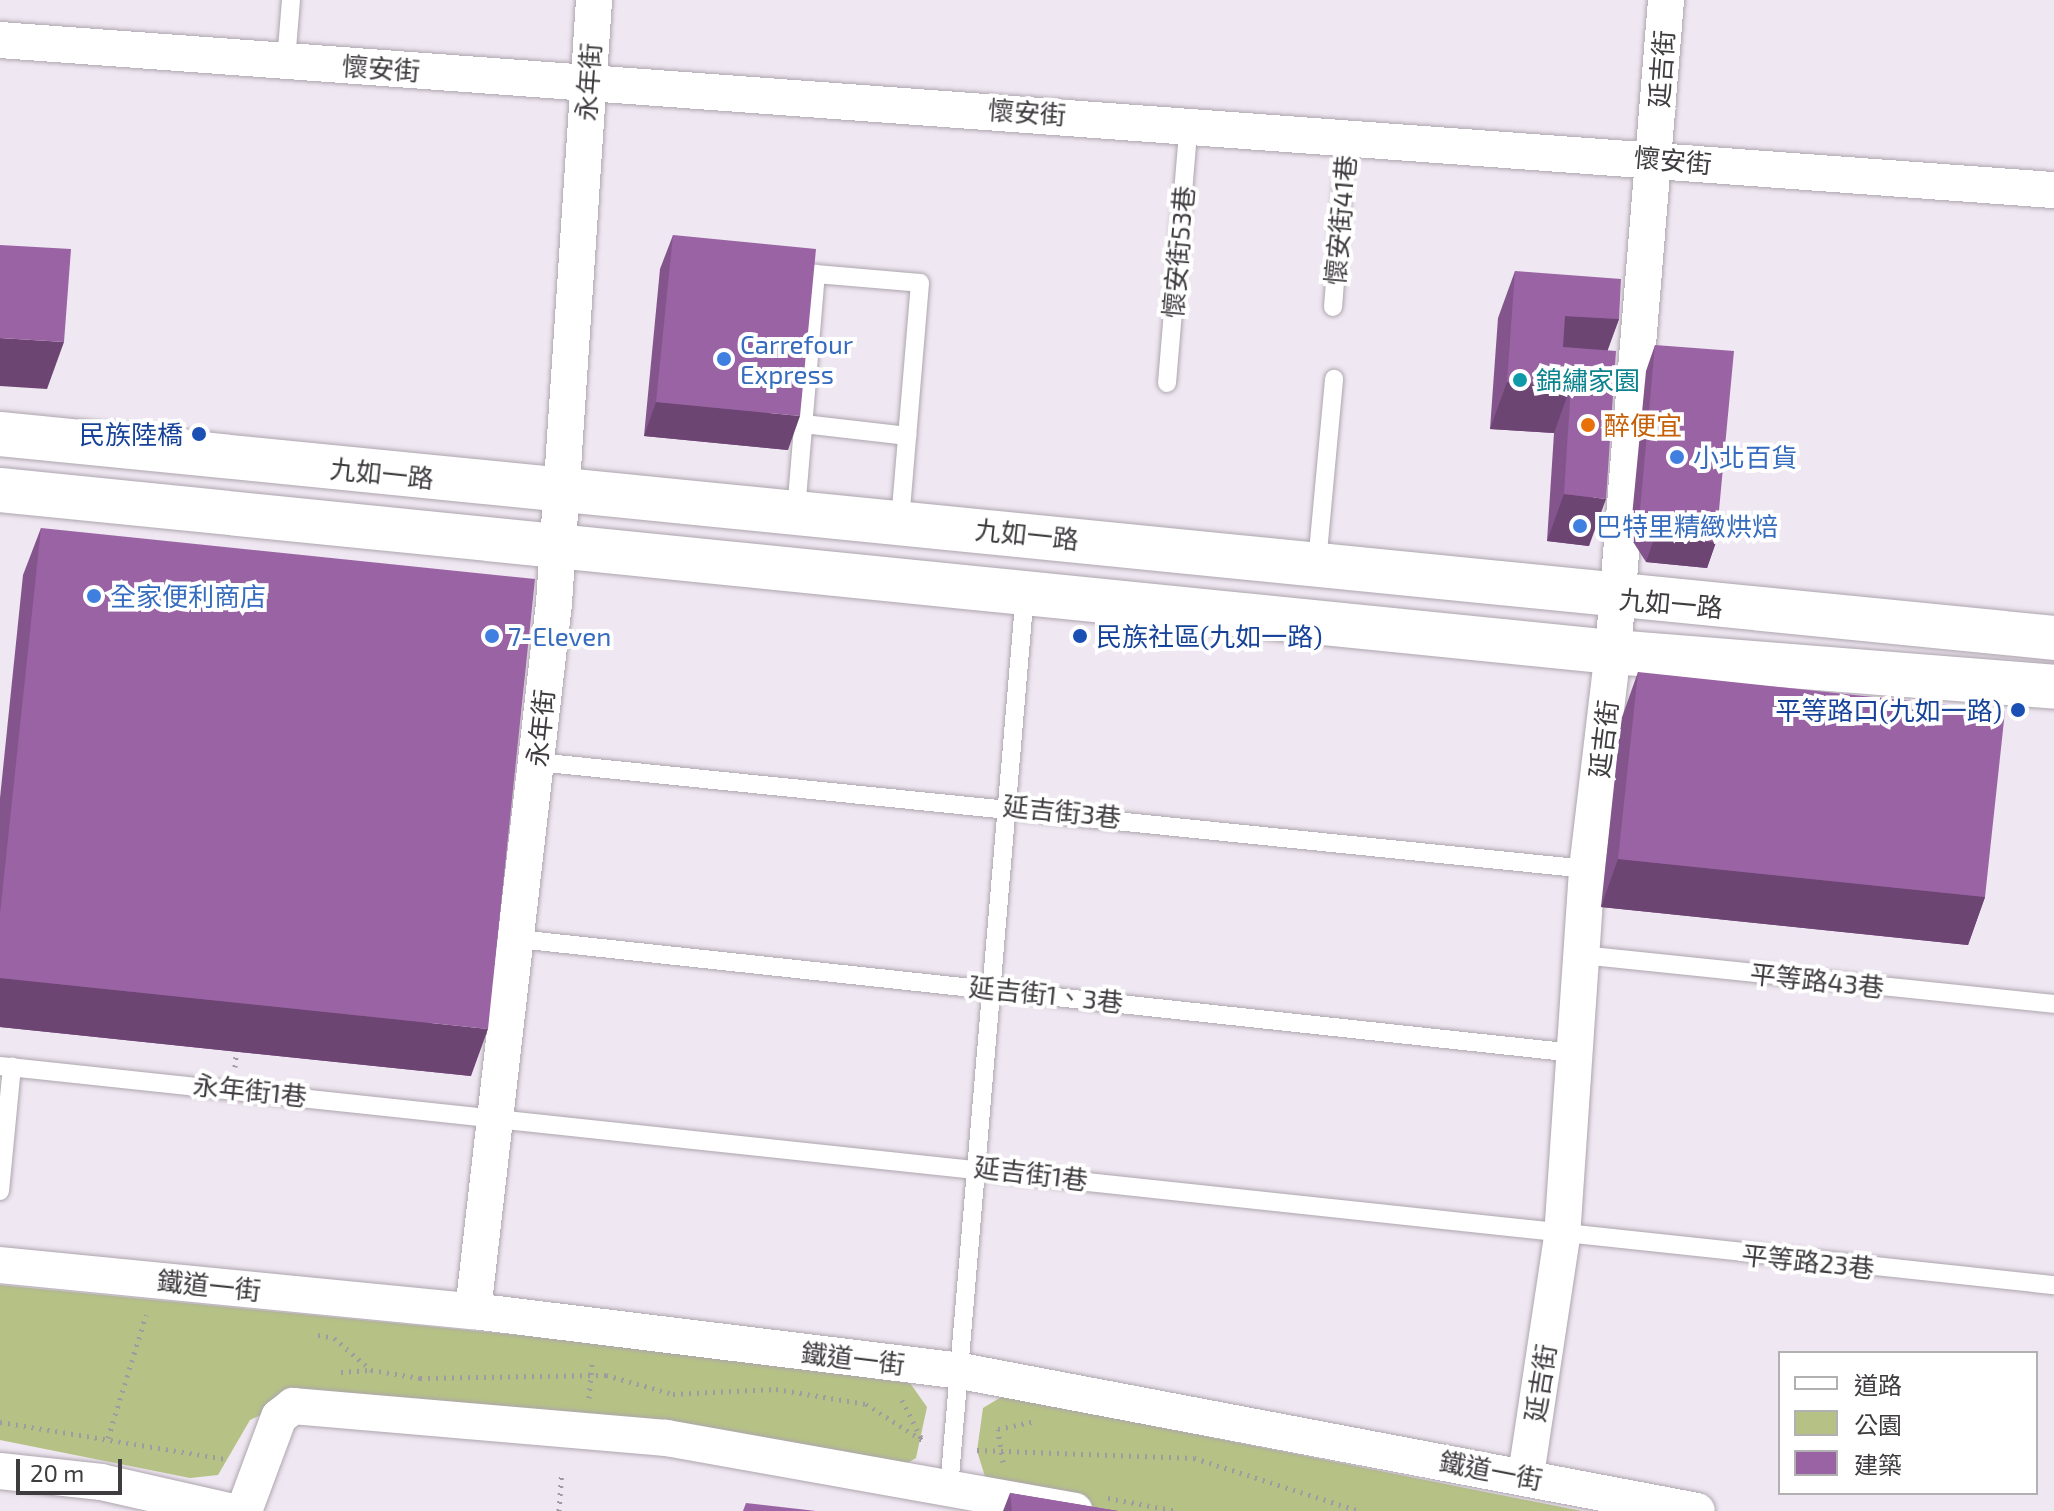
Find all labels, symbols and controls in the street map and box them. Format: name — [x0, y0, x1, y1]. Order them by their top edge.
street label: 延吉街 — [1643, 29, 1679, 109]
street label: 永年街 — [570, 42, 606, 122]
street label: 懷安街 — [341, 50, 421, 86]
street label: 懷安街 — [987, 94, 1067, 130]
street label: 懷安街 — [1633, 141, 1713, 179]
street label: 懷安街41巷 — [1319, 154, 1361, 286]
street label: 懷安街53巷 — [1157, 185, 1199, 319]
place label: Carrefour Express — [740, 328, 853, 390]
marker: Carrefour Express — [715, 350, 733, 368]
place label: 錦繡家園 — [1536, 364, 1640, 396]
marker: 錦繡家園 — [1511, 371, 1529, 389]
place label: 醉便宜 — [1604, 409, 1682, 441]
marker: 醉便宜 — [1579, 416, 1597, 434]
place label: 民族陸橋 — [79, 418, 183, 450]
marker: 民族陸橋 — [190, 425, 208, 443]
place label: 小北百貨 — [1693, 441, 1797, 473]
marker: 小北百貨 — [1668, 448, 1686, 466]
street label: 九如一路 — [329, 452, 435, 494]
place label: 巴特里精緻烘焙 — [1596, 510, 1778, 542]
street label: 九如一路 — [974, 513, 1080, 555]
marker: 巴特里精緻烘焙 — [1571, 517, 1589, 535]
place label: 全家便利商店 — [110, 580, 266, 612]
street label: 九如一路 — [1618, 583, 1724, 623]
marker: 全家便利商店 — [85, 587, 103, 605]
place label: 7-Eleven — [508, 620, 611, 652]
place label: 民族社區(九如一路) — [1096, 620, 1323, 652]
marker: 7-Eleven — [483, 627, 501, 645]
marker: 民族社區(九如一路) — [1071, 627, 1089, 645]
street label: 永年街 — [520, 688, 560, 768]
place label: 平等路口(九如一路) — [1775, 694, 2002, 726]
street label: 延吉街 — [1583, 698, 1623, 780]
marker: 平等路口(九如一路) — [2009, 701, 2027, 719]
street label: 延吉街3巷 — [1001, 789, 1123, 833]
street label: 平等路43巷 — [1749, 957, 1885, 1003]
street label: 延吉街1、3巷 — [967, 970, 1125, 1018]
street label: 永年街1巷 — [192, 1069, 308, 1111]
street label: 延吉街1巷 — [972, 1151, 1090, 1195]
street label: 平等路23巷 — [1740, 1239, 1876, 1283]
street label: 鐵道一街 — [156, 1264, 262, 1306]
street label: 鐵道一街 — [799, 1336, 907, 1380]
street label: 延吉街 — [1518, 1342, 1562, 1424]
legend — [1778, 1351, 2038, 1495]
text: 道路 — [1854, 1370, 1902, 1399]
text: 公園 — [1854, 1410, 1902, 1439]
scale bar — [20, 1443, 126, 1493]
street label: 鐵道一街 — [1437, 1445, 1545, 1495]
text: 建築 — [1854, 1450, 1902, 1479]
text: 20 m — [30, 1458, 84, 1487]

